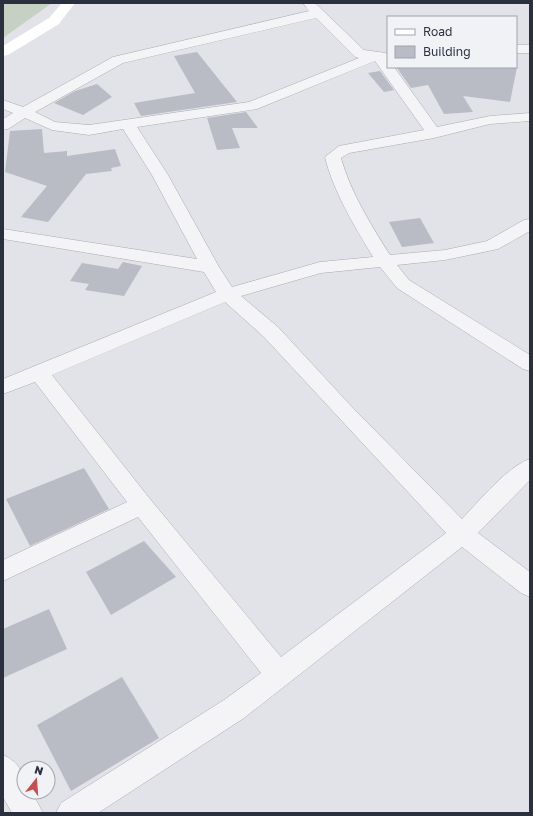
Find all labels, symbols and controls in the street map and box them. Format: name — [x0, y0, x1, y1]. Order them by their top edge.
legend — [387, 16, 517, 68]
text: Road — [423, 24, 452, 39]
text: Building — [423, 44, 471, 59]
north arrow — [16, 760, 56, 800]
text: N — [33, 763, 45, 777]

